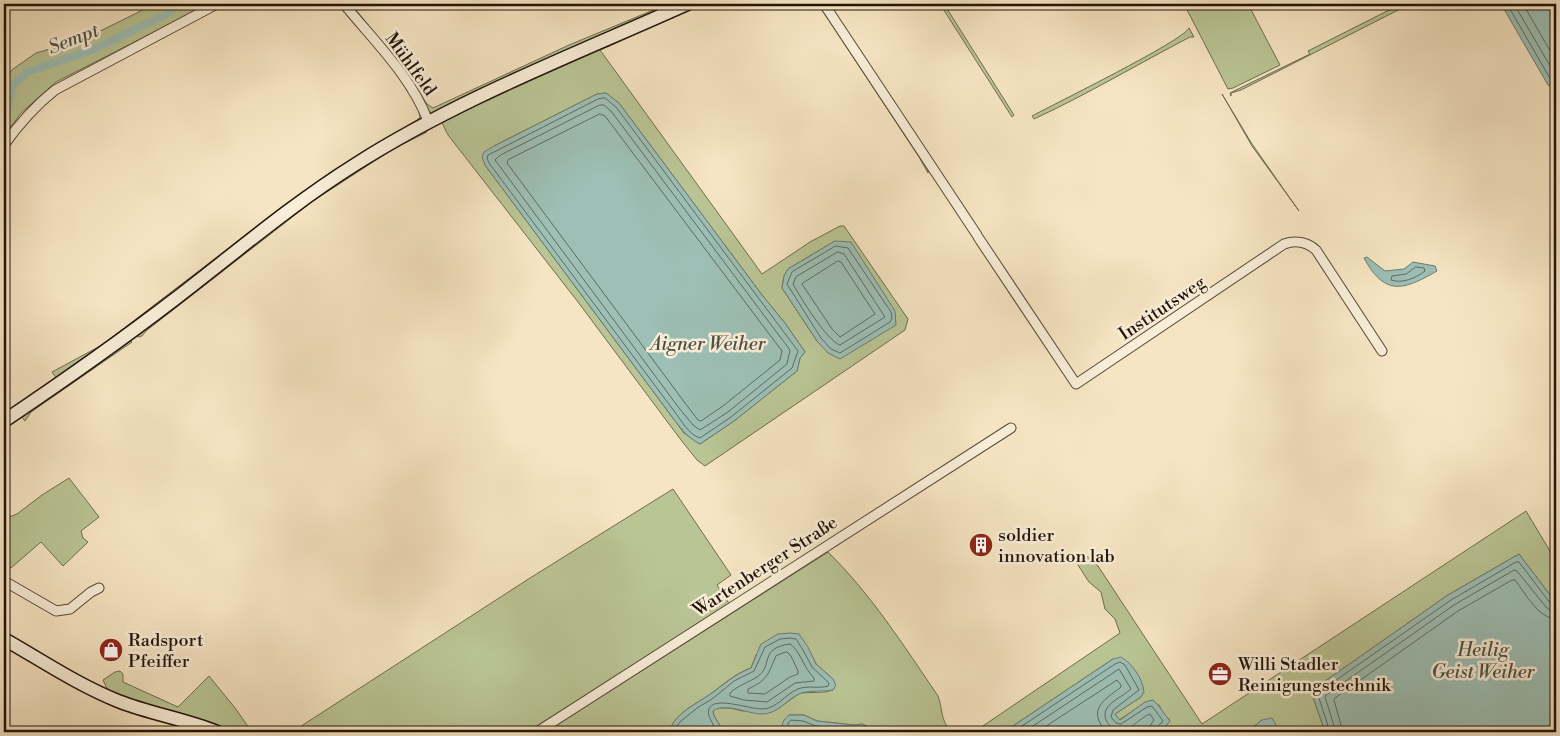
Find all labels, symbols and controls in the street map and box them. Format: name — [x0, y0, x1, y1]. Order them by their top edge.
water label: Sempt — [45, 18, 103, 60]
street label: Mühlfeld — [380, 28, 442, 101]
street label: Institutsweg — [1115, 271, 1211, 346]
water label: Aigner Weiher — [648, 332, 767, 356]
street label: Wartenberger Straße — [688, 511, 842, 622]
place label: soldier innovation lab — [998, 524, 1115, 568]
building icon: soldier innovation lab — [968, 532, 994, 558]
place label: Radsport Pfeiffer — [128, 629, 204, 673]
shop icon: Radsport Pfeiffer — [98, 637, 124, 663]
water label: Heilig Geist Weiher — [1431, 638, 1536, 684]
place label: Willi Stadler Reinigungstechnik — [1237, 653, 1392, 697]
office icon: Willi Stadler Reinigungstechnik — [1207, 661, 1233, 687]

